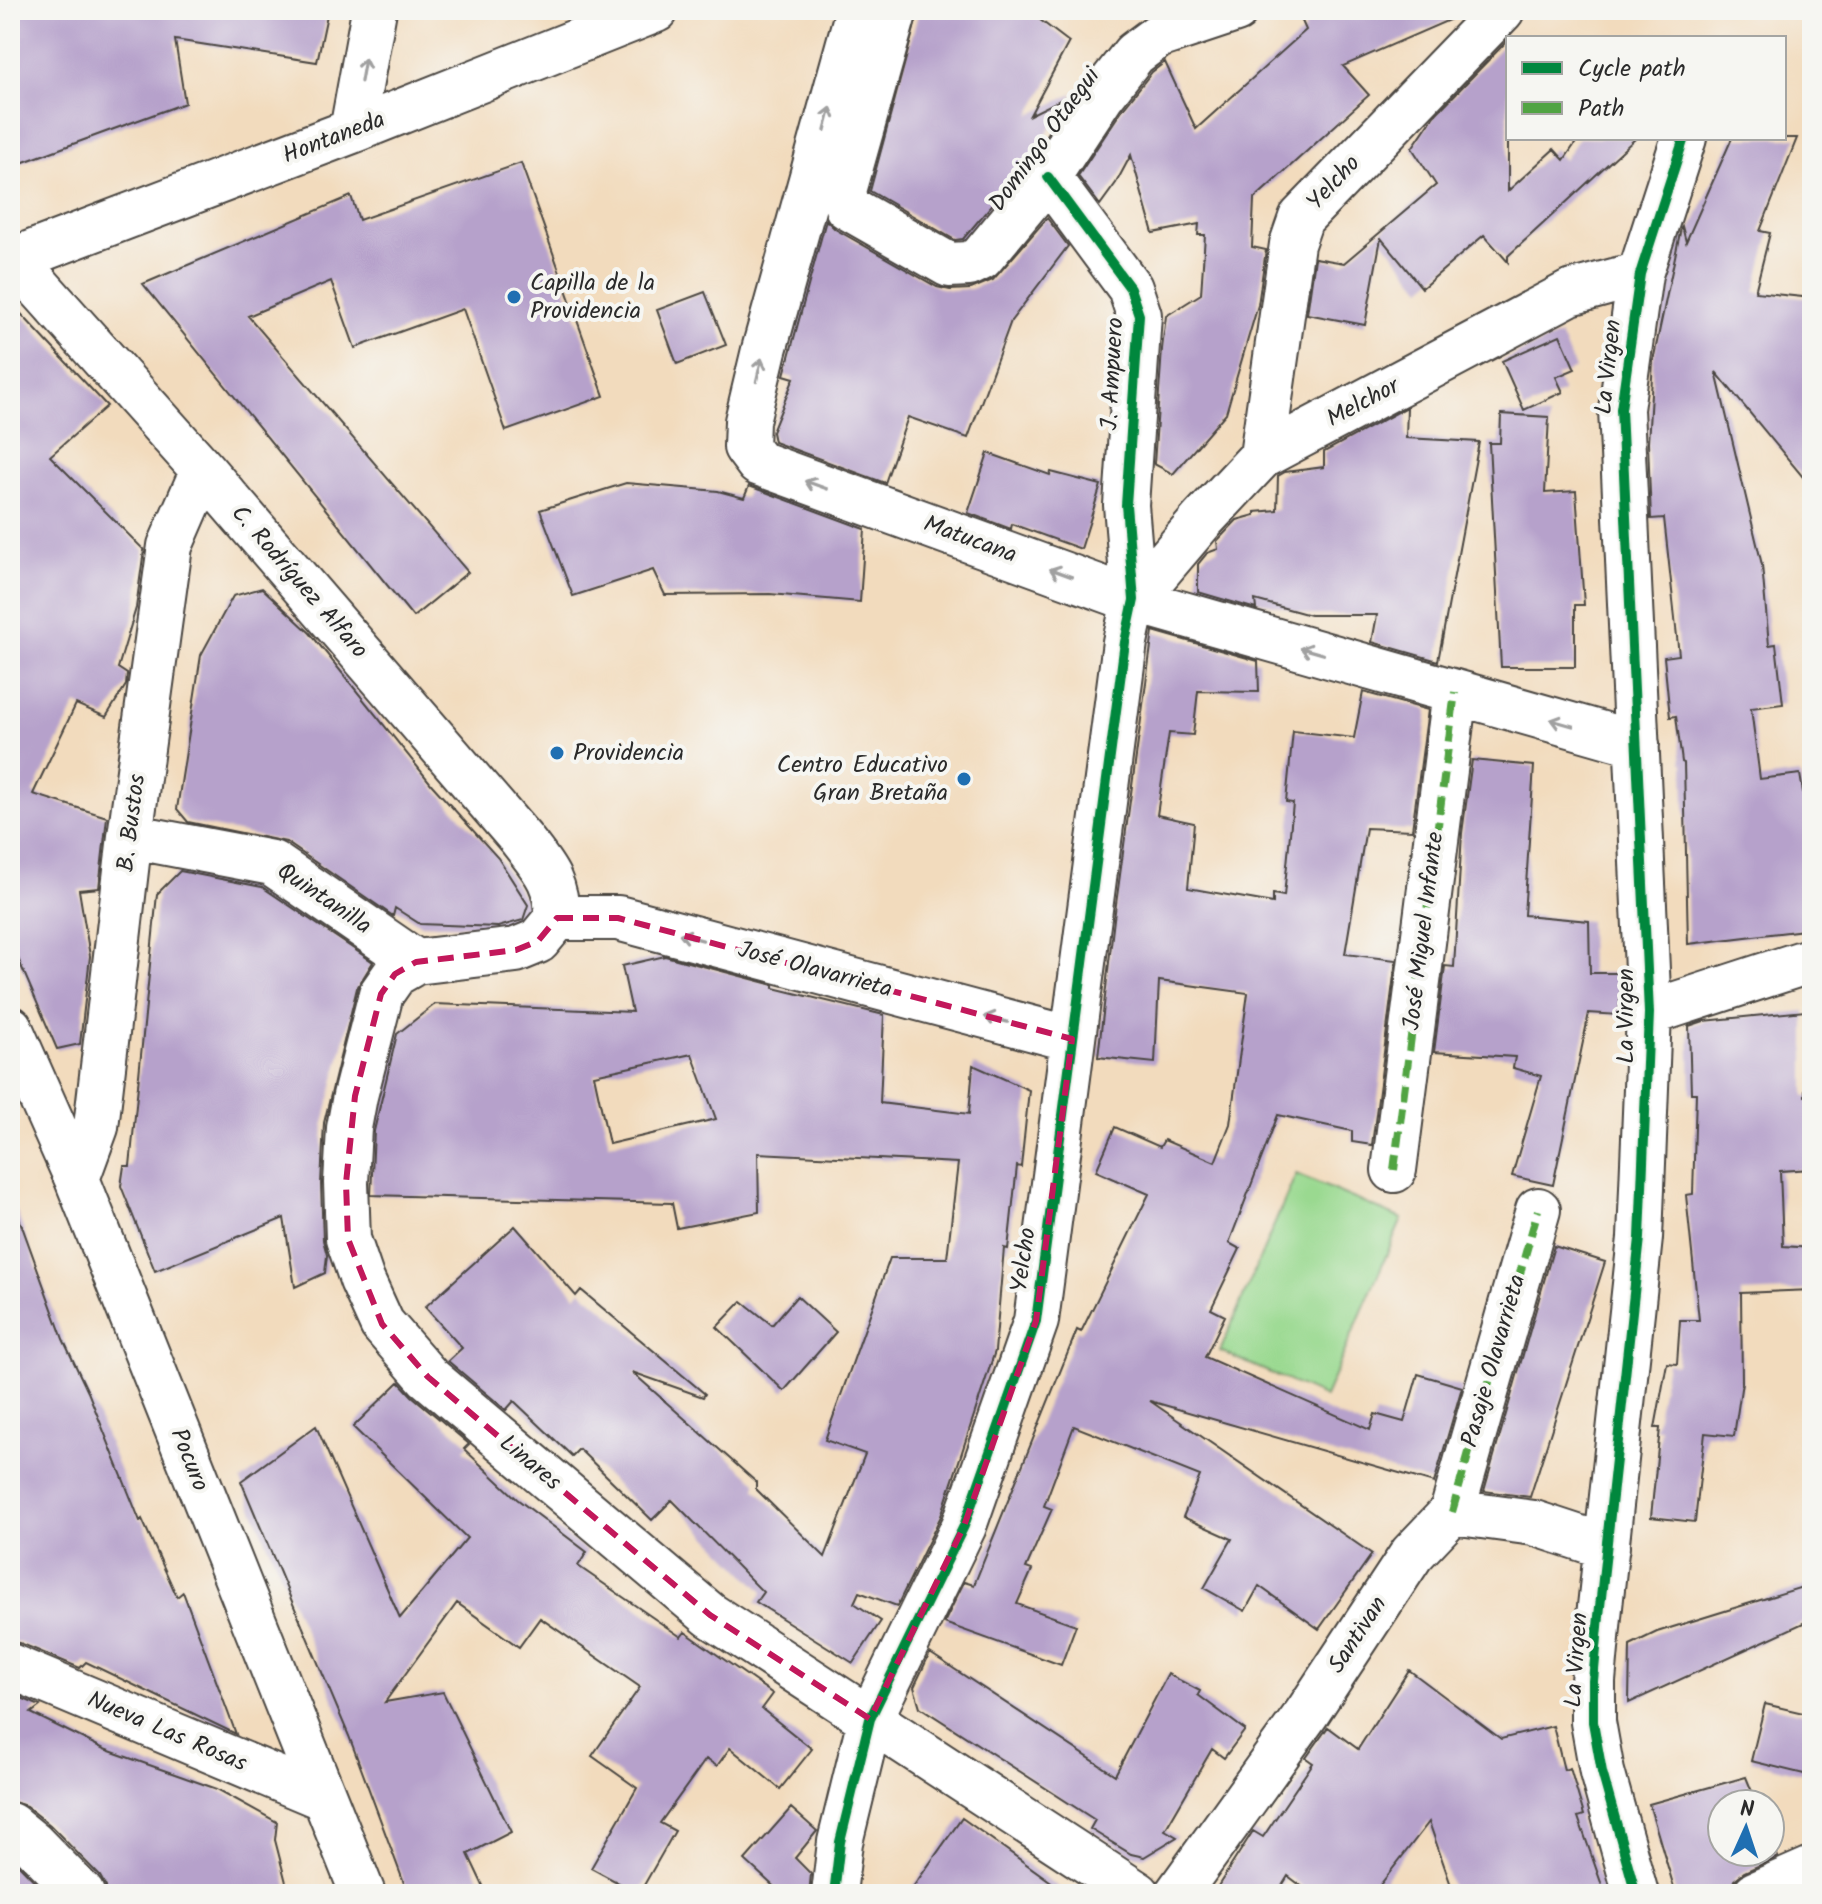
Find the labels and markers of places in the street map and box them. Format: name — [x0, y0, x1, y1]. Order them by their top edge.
place label: Capilla de la Providencia — [530, 264, 655, 331]
marker: Capilla de la Providencia — [505, 288, 523, 306]
place label: Providencia — [573, 734, 684, 773]
marker: Providencia — [548, 744, 566, 762]
place label: Centro Educativo Gran Bretaña — [777, 746, 948, 813]
marker: Centro Educativo Gran Bretaña — [955, 770, 973, 788]

